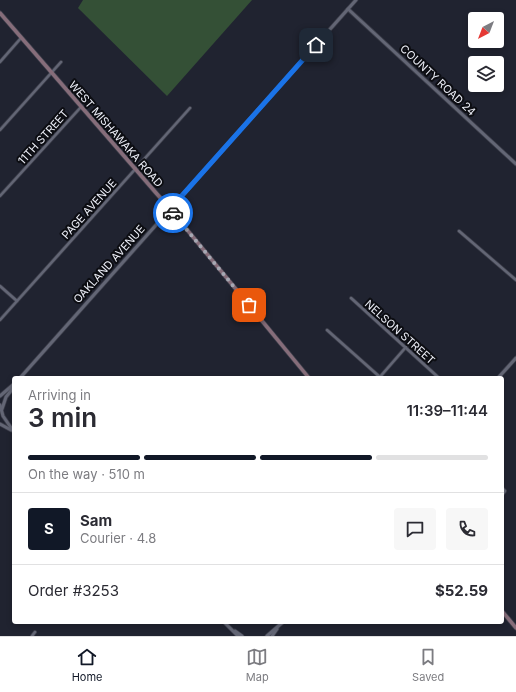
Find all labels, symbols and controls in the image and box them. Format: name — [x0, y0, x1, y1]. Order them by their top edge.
north arrow — [468, 12, 504, 48]
map controls — [468, 12, 504, 92]
pin — [299, 28, 333, 62]
icon: home — [305, 34, 327, 56]
street label: COUNTY ROAD 24 — [397, 41, 479, 119]
button: layers — [468, 56, 504, 92]
street label: WEST MISHAWAKA ROAD — [66, 78, 166, 190]
street label: 11TH STREET — [15, 107, 71, 167]
street label: PAGE AVENUE — [59, 176, 119, 242]
courier — [153, 193, 193, 233]
icon: car — [162, 202, 184, 224]
street label: OAKLAND AVENUE — [70, 222, 148, 306]
pin — [232, 288, 266, 322]
icon: bag — [238, 294, 260, 316]
street label: NELSON STREET — [362, 297, 438, 367]
text: Arriving in — [28, 387, 91, 403]
text: 11:39–11:44 — [406, 401, 488, 420]
text: 3 min — [28, 402, 97, 433]
text: On the way · 510 m — [28, 466, 145, 482]
button: chat — [394, 508, 436, 550]
button: phone — [446, 508, 488, 550]
text: Sam — [80, 511, 112, 530]
text: S — [44, 519, 54, 538]
text: Courier · 4.8 — [80, 530, 156, 546]
text: Order #3253 — [28, 581, 119, 600]
text: $52.59 — [435, 581, 488, 600]
tab: Home — [72, 646, 103, 684]
tab: Map — [246, 646, 269, 684]
tab: Saved — [412, 646, 444, 684]

